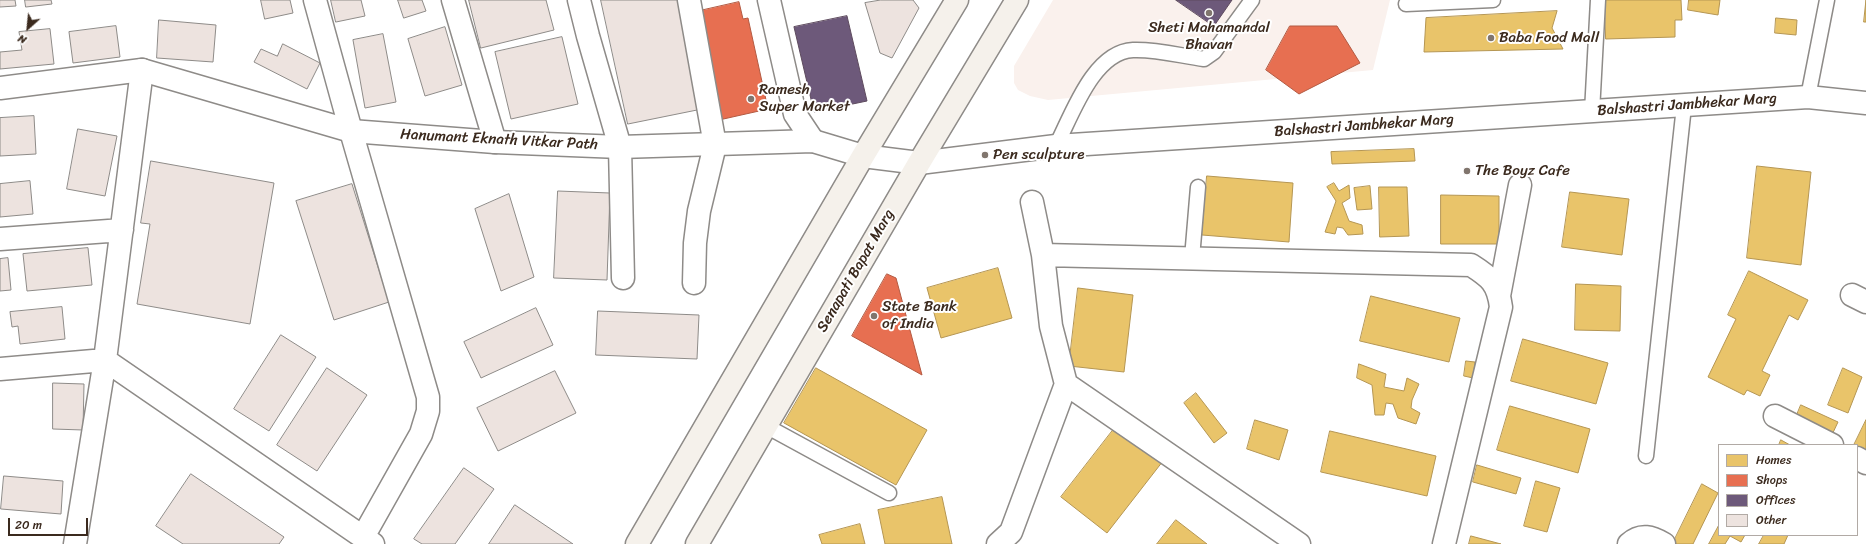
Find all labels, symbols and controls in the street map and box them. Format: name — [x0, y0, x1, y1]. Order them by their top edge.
north arrow — [8, 8, 48, 48]
marker: Sheti Mahamandal Bhavan — [1204, 8, 1214, 18]
place label: Sheti Mahamandal Bhavan — [1148, 19, 1270, 54]
text: N — [15, 29, 30, 49]
place label: Baba Food Mall — [1499, 29, 1599, 47]
marker: Baba Food Mall — [1486, 33, 1496, 43]
place label: Ramesh Super Market — [759, 81, 850, 116]
street label: Balshastri Jambhekar Marg — [1597, 90, 1777, 120]
marker: Ramesh Super Market — [746, 94, 756, 104]
street label: Balshastri Jambhekar Marg — [1274, 111, 1454, 141]
street label: Hanumant Eknath Vitkar Path — [400, 126, 598, 154]
place label: Pen sculpture — [993, 146, 1084, 164]
marker: Pen sculpture — [980, 150, 990, 160]
place label: The Boyz Cafe — [1475, 162, 1570, 180]
marker: The Boyz Cafe — [1462, 166, 1472, 176]
street label: Senapati Bapat Marg — [814, 206, 898, 336]
place label: State Bank of India — [882, 298, 957, 333]
marker: State Bank of India — [869, 311, 879, 321]
legend — [1718, 444, 1858, 536]
text: Homes — [1756, 449, 1792, 471]
text: Shops — [1756, 469, 1787, 491]
text: Offices — [1756, 489, 1795, 511]
text: Other — [1756, 509, 1786, 531]
scale bar — [10, 510, 90, 536]
text: 20 m — [15, 514, 42, 536]

